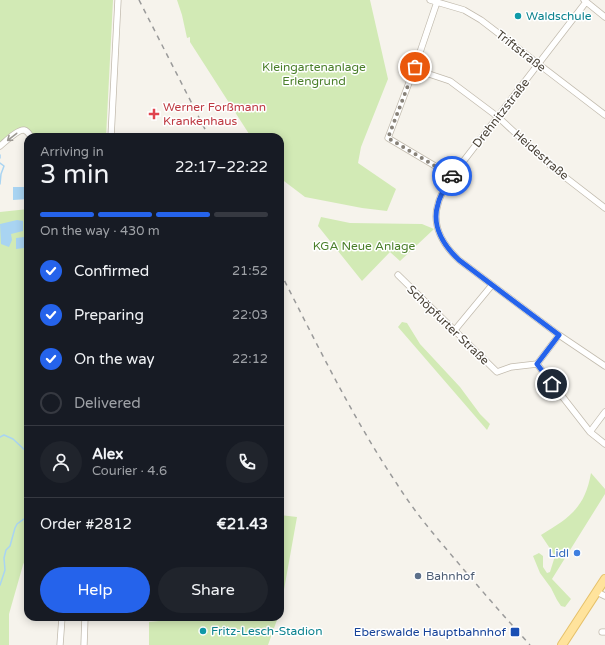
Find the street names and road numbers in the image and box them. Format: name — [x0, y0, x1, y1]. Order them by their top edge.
street label: Triftstraße — [493, 27, 549, 75]
street label: Drehnitzstraße — [470, 75, 532, 150]
street label: Heidestraße — [510, 127, 572, 183]
street label: Schöpfurter Straße — [404, 282, 492, 368]

